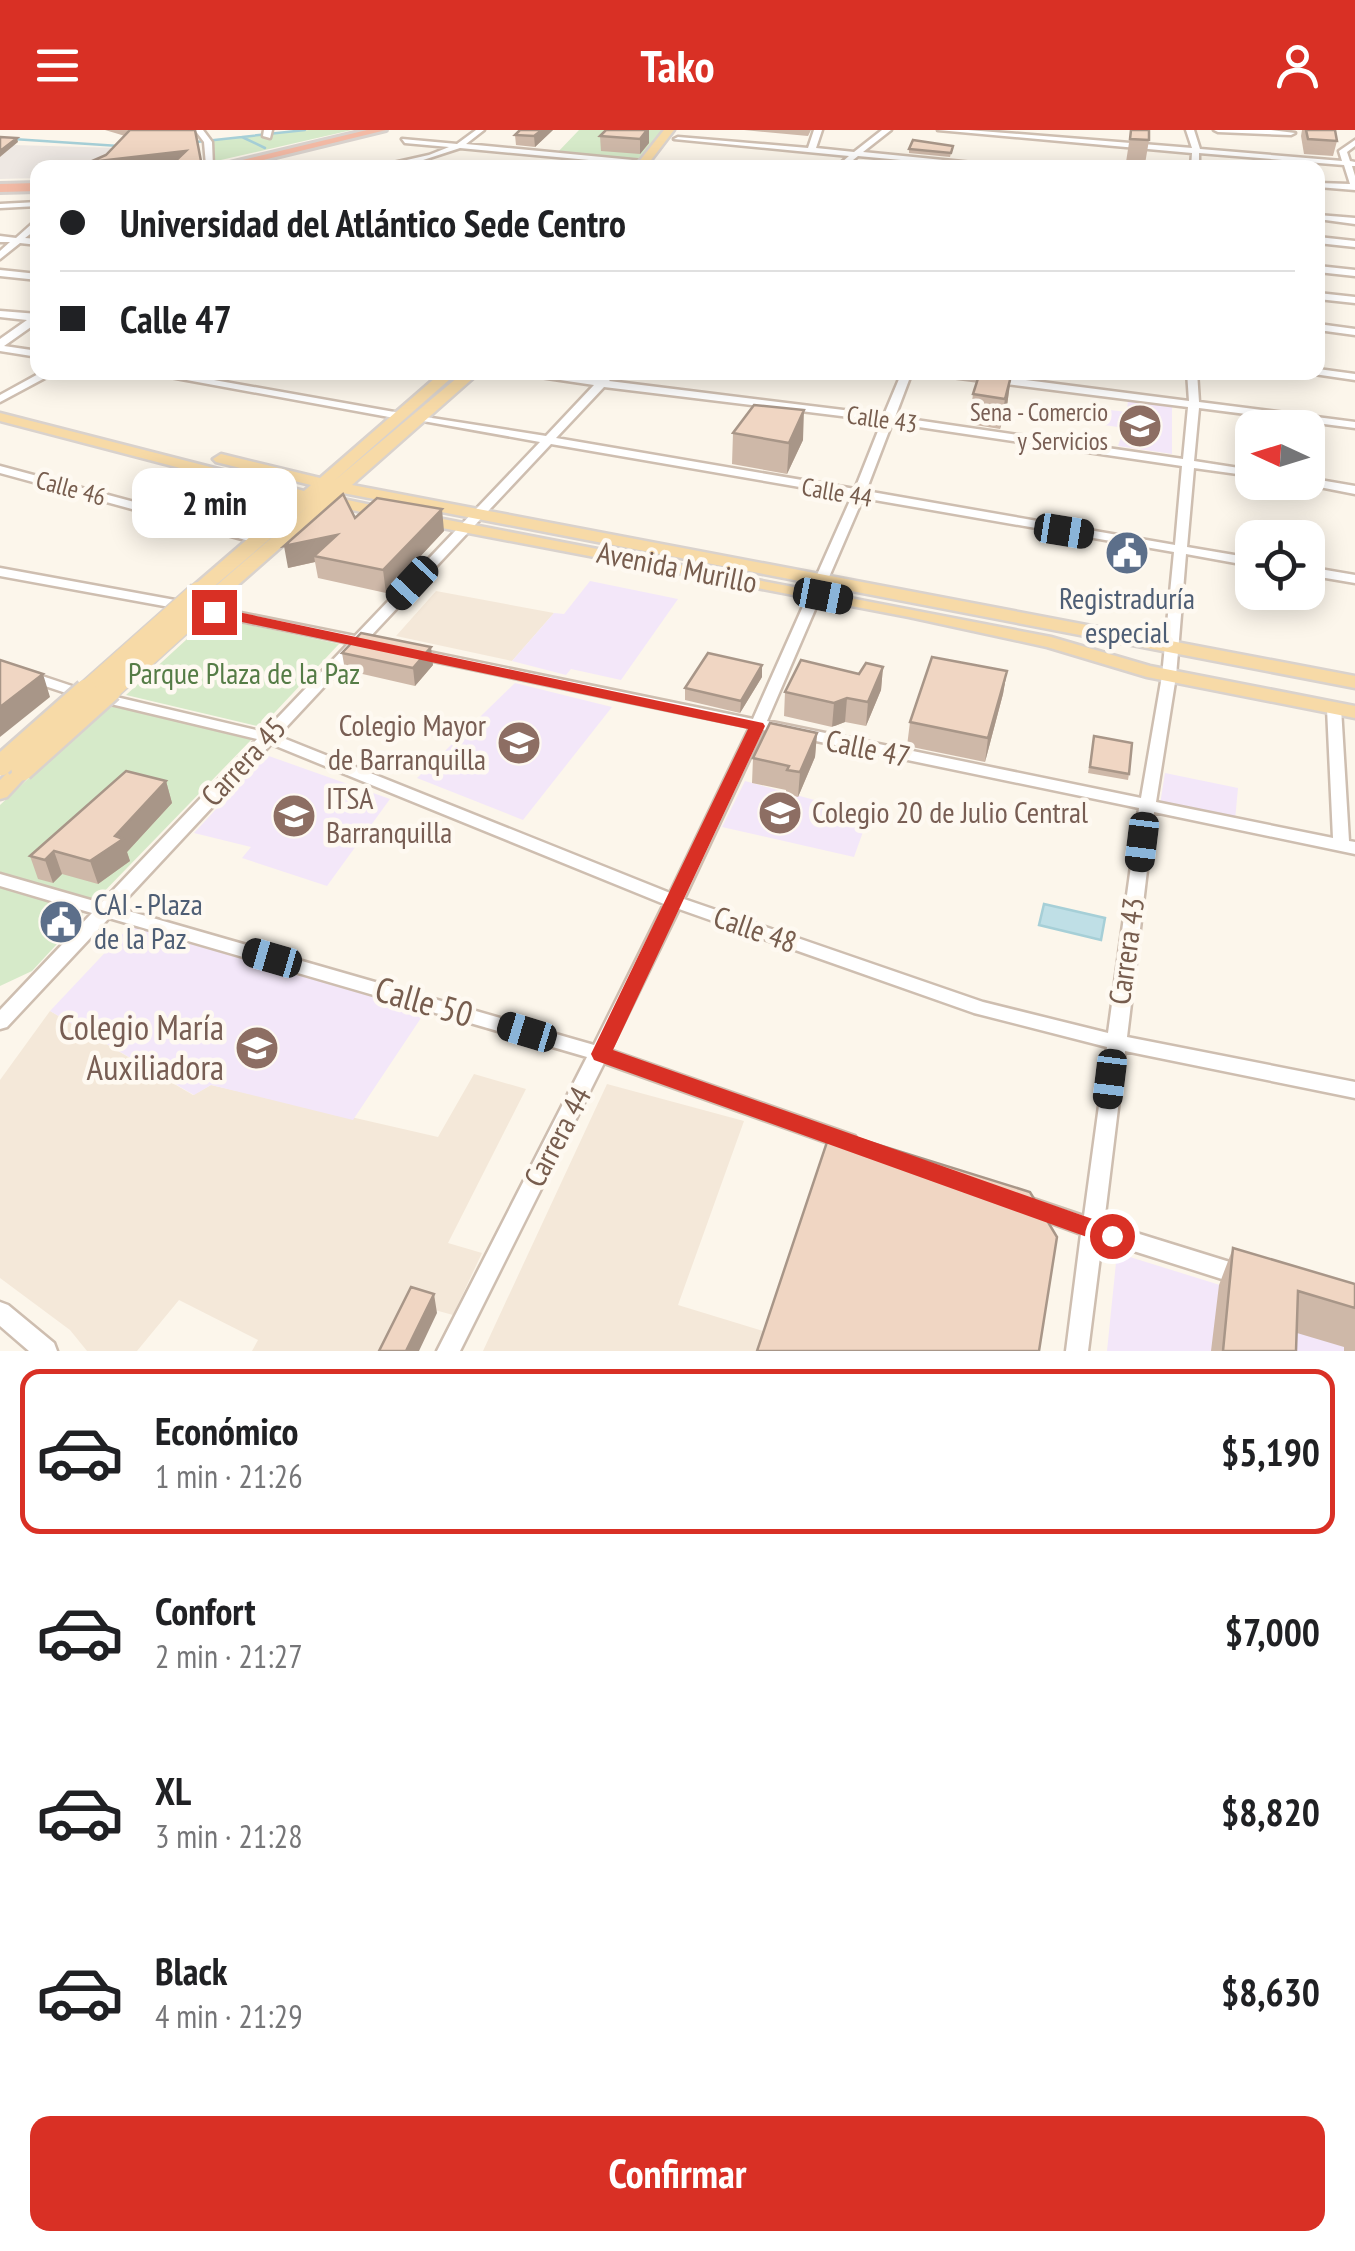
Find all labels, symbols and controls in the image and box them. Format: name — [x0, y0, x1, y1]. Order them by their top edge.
text: Tako — [640, 36, 715, 94]
icon: menu — [30, 38, 85, 93]
icon: person — [1270, 38, 1325, 93]
text: Universidad del Atlántico Sede Centro — [120, 198, 626, 247]
text: Calle 47 — [120, 294, 232, 343]
place label: Sena - Comercio y Servicios — [970, 396, 1108, 457]
street label: Calle 43 — [845, 398, 919, 440]
school or university icon: Sena - Comercio y Servicios — [1117, 403, 1163, 449]
north arrow — [1235, 410, 1325, 500]
map controls — [1235, 410, 1325, 610]
street label: Calle 46 — [33, 463, 109, 513]
callout: 2 min — [132, 467, 296, 537]
street label: Calle 44 — [799, 470, 875, 514]
text: 2 min — [182, 482, 247, 524]
car — [1032, 511, 1096, 551]
button: locate — [1235, 520, 1325, 610]
public building icon: Registraduría especial — [1104, 530, 1150, 576]
street label: Avenida Murillo — [594, 532, 761, 601]
car — [381, 551, 443, 615]
car — [791, 576, 855, 616]
place label: Registraduría especial — [1059, 578, 1195, 651]
route end — [192, 590, 237, 635]
park label: Parque Plaza de la Paz — [128, 653, 360, 692]
place label: Colegio Mayor de Barranquilla — [328, 705, 487, 778]
street label: Carrera 45 — [192, 708, 294, 814]
school or university icon: Colegio Mayor de Barranquilla — [496, 720, 542, 766]
street label: Calle 47 — [823, 720, 914, 775]
place label: ITSA Barranquilla — [326, 778, 452, 851]
school or university icon: Colegio 20 de Julio Central — [757, 790, 803, 836]
place label: Colegio 20 de Julio Central — [812, 792, 1088, 831]
school or university icon: ITSA Barranquilla — [271, 793, 317, 839]
car — [1123, 810, 1161, 874]
place label: CAI - Plaza de la Paz — [94, 884, 203, 957]
street label: Carrera 43 — [1099, 895, 1152, 1007]
street label: Calle 48 — [709, 896, 802, 961]
public building icon: CAI - Plaza de la Paz — [38, 899, 84, 945]
car — [239, 935, 305, 981]
street label: Calle 50 — [370, 965, 478, 1037]
place label: Colegio María Auxiliadora — [59, 1004, 224, 1090]
car — [494, 1009, 560, 1055]
school or university icon: Colegio María Auxiliadora — [234, 1025, 280, 1071]
car — [1091, 1047, 1129, 1111]
street label: Carrera 44 — [514, 1080, 599, 1193]
route start — [1090, 1214, 1135, 1259]
text: Económico — [155, 1406, 299, 1455]
icon: car — [35, 1407, 125, 1497]
text: $5,190 — [1221, 1427, 1320, 1476]
text: 1 min · 21:26 — [155, 1455, 303, 1497]
text: Confort — [155, 1586, 255, 1635]
icon: car — [35, 1587, 125, 1677]
text: $7,000 — [1225, 1607, 1320, 1656]
text: 2 min · 21:27 — [155, 1635, 303, 1677]
text: XL — [155, 1766, 191, 1815]
icon: car — [35, 1767, 125, 1857]
text: $8,820 — [1221, 1787, 1320, 1836]
text: 3 min · 21:28 — [155, 1815, 303, 1857]
text: Black — [155, 1946, 228, 1995]
icon: car — [35, 1947, 125, 2037]
text: $8,630 — [1221, 1967, 1320, 2016]
text: 4 min · 21:29 — [155, 1995, 303, 2037]
button: Confirmar — [30, 2116, 1325, 2231]

